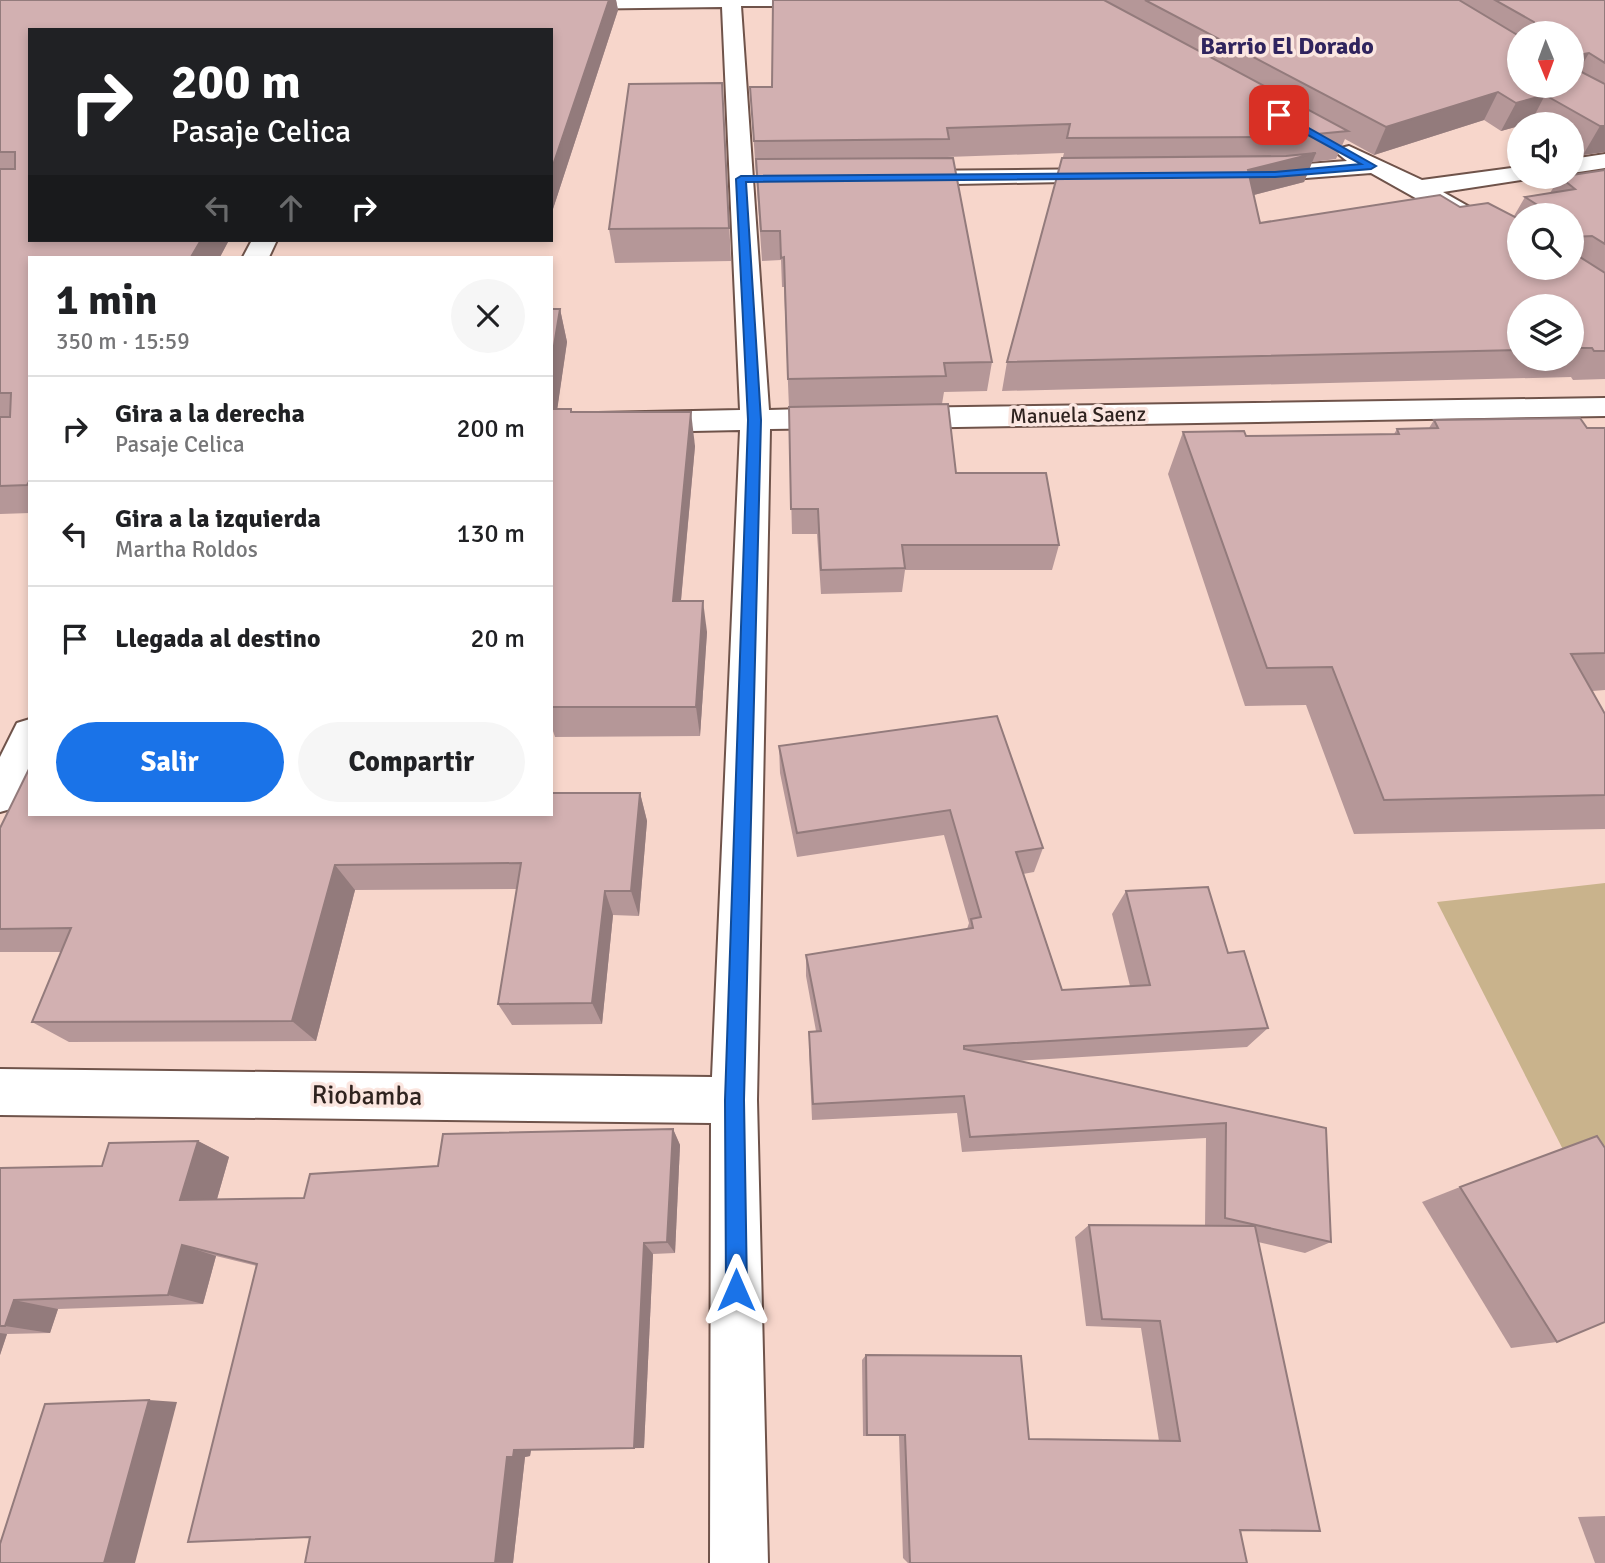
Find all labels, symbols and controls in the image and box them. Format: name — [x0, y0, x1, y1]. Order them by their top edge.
north arrow — [1507, 21, 1584, 98]
map controls — [1507, 21, 1584, 371]
district label: Barrio El Dorado — [1200, 31, 1374, 61]
text: 200 m — [171, 52, 301, 112]
icon: right — [56, 56, 147, 147]
pin — [1249, 85, 1309, 145]
icon: arrive — [1260, 96, 1298, 134]
text: Pasaje Celica — [171, 112, 351, 151]
button: sound — [1507, 112, 1584, 189]
icon: left — [199, 189, 237, 227]
icon: ahead — [272, 189, 310, 227]
icon: right — [345, 189, 383, 227]
button: search — [1507, 203, 1584, 280]
text: 1 min — [56, 275, 157, 326]
button: close — [451, 279, 525, 353]
button: layers — [1507, 294, 1584, 371]
text: 350 m · 15:59 — [56, 327, 190, 356]
text: Gira a la derecha — [115, 398, 305, 430]
street label: Manuela Saenz — [1010, 401, 1146, 429]
icon: right — [56, 410, 94, 448]
text: 200 m — [456, 413, 525, 445]
text: Pasaje Celica — [115, 430, 245, 459]
text: Gira a la izquierda — [115, 503, 321, 535]
icon: left — [56, 515, 94, 553]
text: 130 m — [456, 518, 525, 550]
text: Martha Roldos — [115, 535, 258, 564]
icon: arrive — [56, 620, 94, 658]
text: Llegada al destino — [115, 623, 321, 655]
text: 20 m — [470, 623, 525, 655]
button: Salir — [56, 722, 284, 802]
button: Compartir — [298, 722, 525, 802]
street label: Riobamba — [311, 1079, 423, 1113]
position arrow — [699, 1253, 773, 1327]

